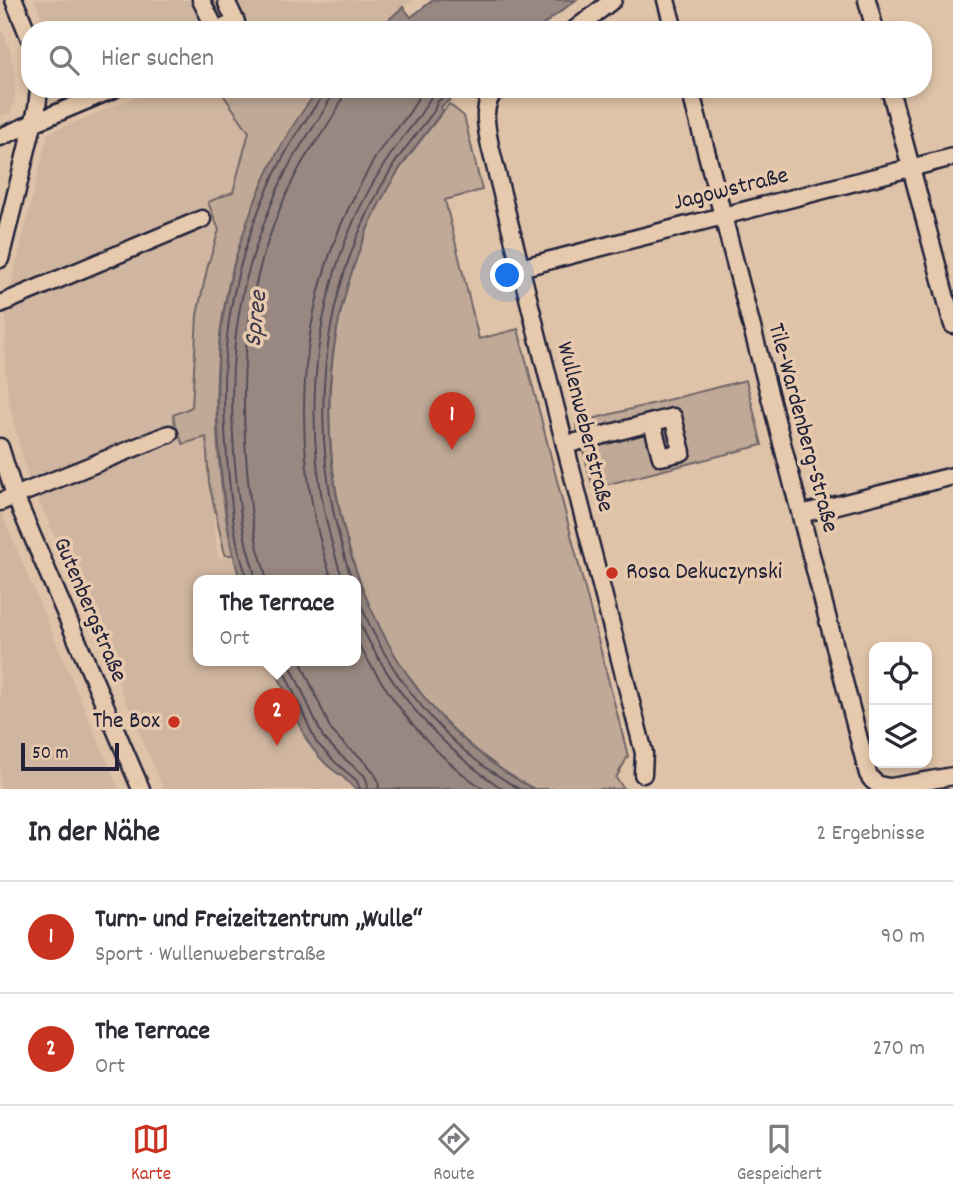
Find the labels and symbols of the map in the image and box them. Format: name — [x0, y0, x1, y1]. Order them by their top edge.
street label: Jagowstraße — [670, 159, 792, 221]
your location — [490, 258, 524, 292]
water label: Spree — [236, 288, 278, 349]
street label: Tile-Wardenberg-Straße — [758, 320, 846, 536]
street label: Wullenweberstraße — [546, 338, 622, 516]
pin: 1 — [429, 392, 475, 450]
street label: Gutenbergstraße — [43, 532, 135, 688]
place label: Rosa Dekuczynski — [626, 556, 782, 590]
marker: Rosa Dekuczynski — [604, 565, 620, 581]
pin: 2 — [254, 688, 300, 746]
place label: The Box — [92, 705, 160, 739]
marker: The Box — [166, 714, 182, 730]
scale bar — [21, 740, 119, 772]

